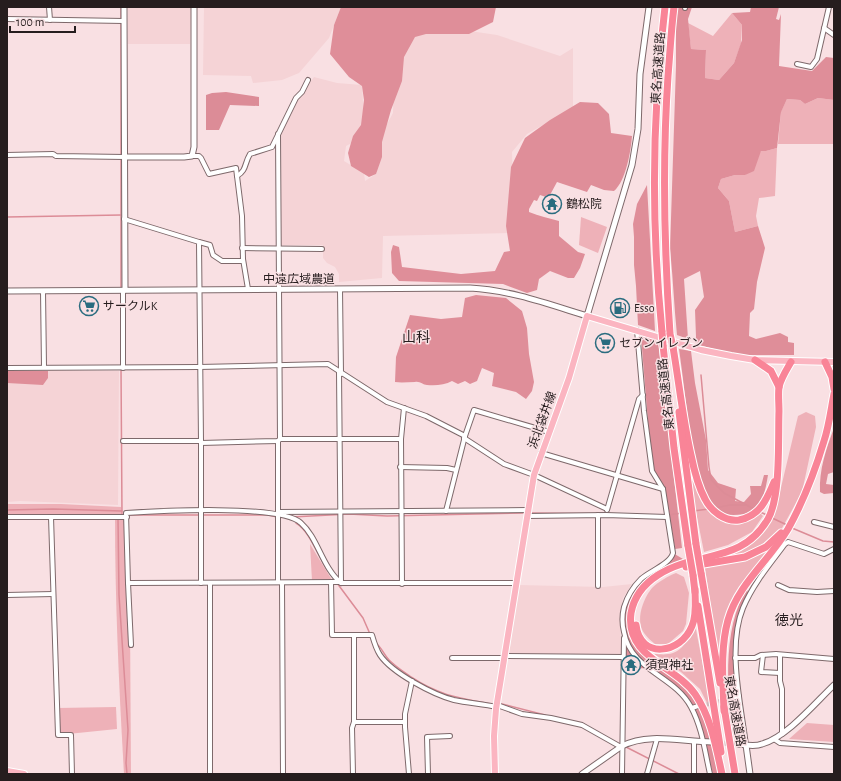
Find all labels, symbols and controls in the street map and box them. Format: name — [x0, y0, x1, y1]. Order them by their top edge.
scale bar — [10, 8, 75, 34]
text: 100 m — [16, 16, 44, 28]
street label: 東名高速道路 — [649, 32, 666, 104]
temple icon: 鶴松院 — [541, 193, 563, 215]
place label: 鶴松院 — [566, 197, 602, 210]
street label: 中遠広域農道 — [263, 272, 335, 285]
supermarket icon: サークルK — [78, 295, 100, 317]
fuel station icon: Esso — [609, 297, 631, 319]
place label: サークルK — [103, 300, 158, 312]
place label: Esso — [634, 302, 655, 314]
district label: 山科 — [402, 330, 430, 345]
supermarket icon: セブンイレブン — [594, 332, 616, 354]
place label: セブンイレブン — [619, 336, 703, 349]
street label: 東名高速道路 — [655, 358, 676, 431]
street label: 浜北袋井線 — [525, 389, 558, 450]
district label: 徳光 — [775, 613, 803, 628]
temple icon: 須賀神社 — [620, 654, 642, 676]
place label: 須賀神社 — [645, 658, 693, 671]
street label: 東名高速道路 — [723, 674, 748, 748]

